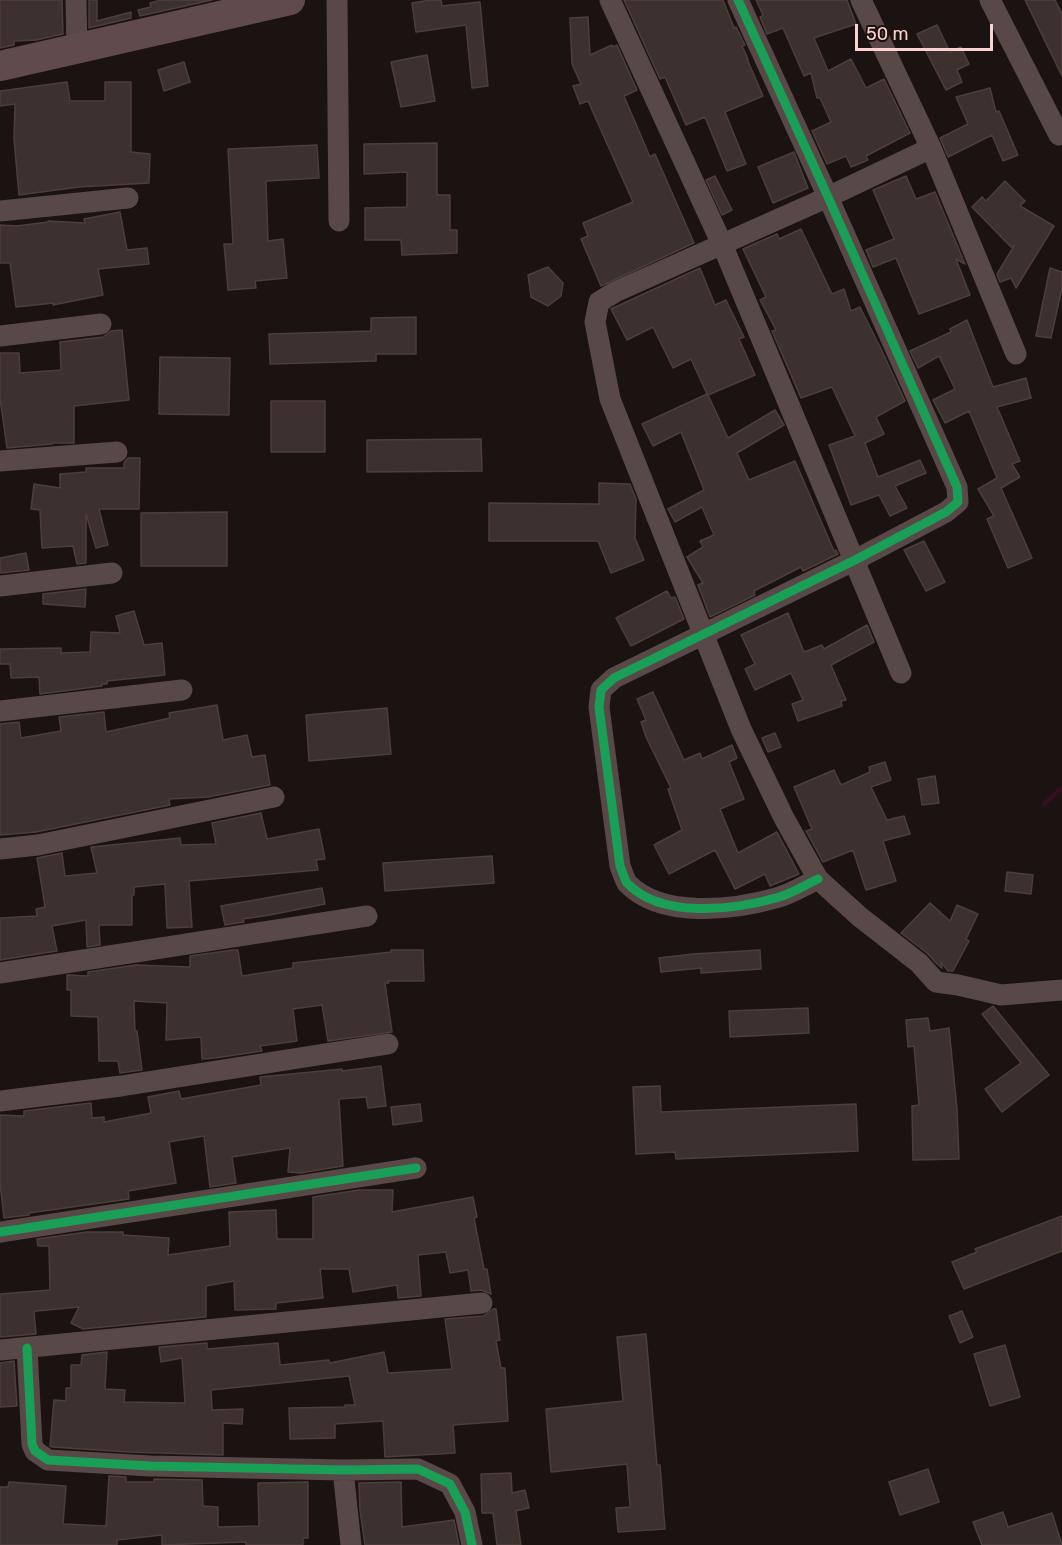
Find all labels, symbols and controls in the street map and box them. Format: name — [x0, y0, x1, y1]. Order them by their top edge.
scale bar — [858, 12, 996, 50]
text: 50 m — [866, 23, 909, 45]

